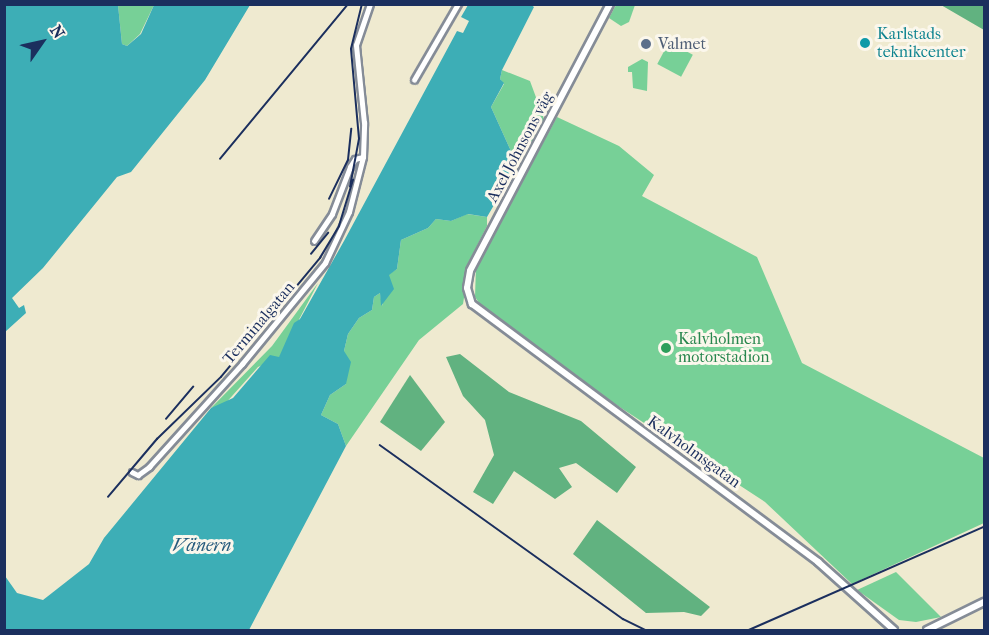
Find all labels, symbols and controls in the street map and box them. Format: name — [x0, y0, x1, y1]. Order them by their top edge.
north arrow — [12, 12, 72, 72]
text: N — [46, 21, 69, 42]
place label: Karlstads teknikcenter — [877, 24, 965, 62]
place label: Valmet — [658, 34, 706, 54]
marker: Karlstads teknikcenter — [858, 36, 872, 50]
marker: Valmet — [639, 37, 653, 51]
street label: Axel Johnsons väg — [483, 88, 557, 206]
street label: Terminalgatan — [219, 278, 299, 368]
place label: Kalvholmen motorstadion — [678, 329, 769, 367]
marker: Kalvholmen motorstadion — [659, 341, 673, 355]
street label: Kalvholmsgatan — [644, 412, 744, 492]
water label: Vänern — [173, 535, 231, 557]

